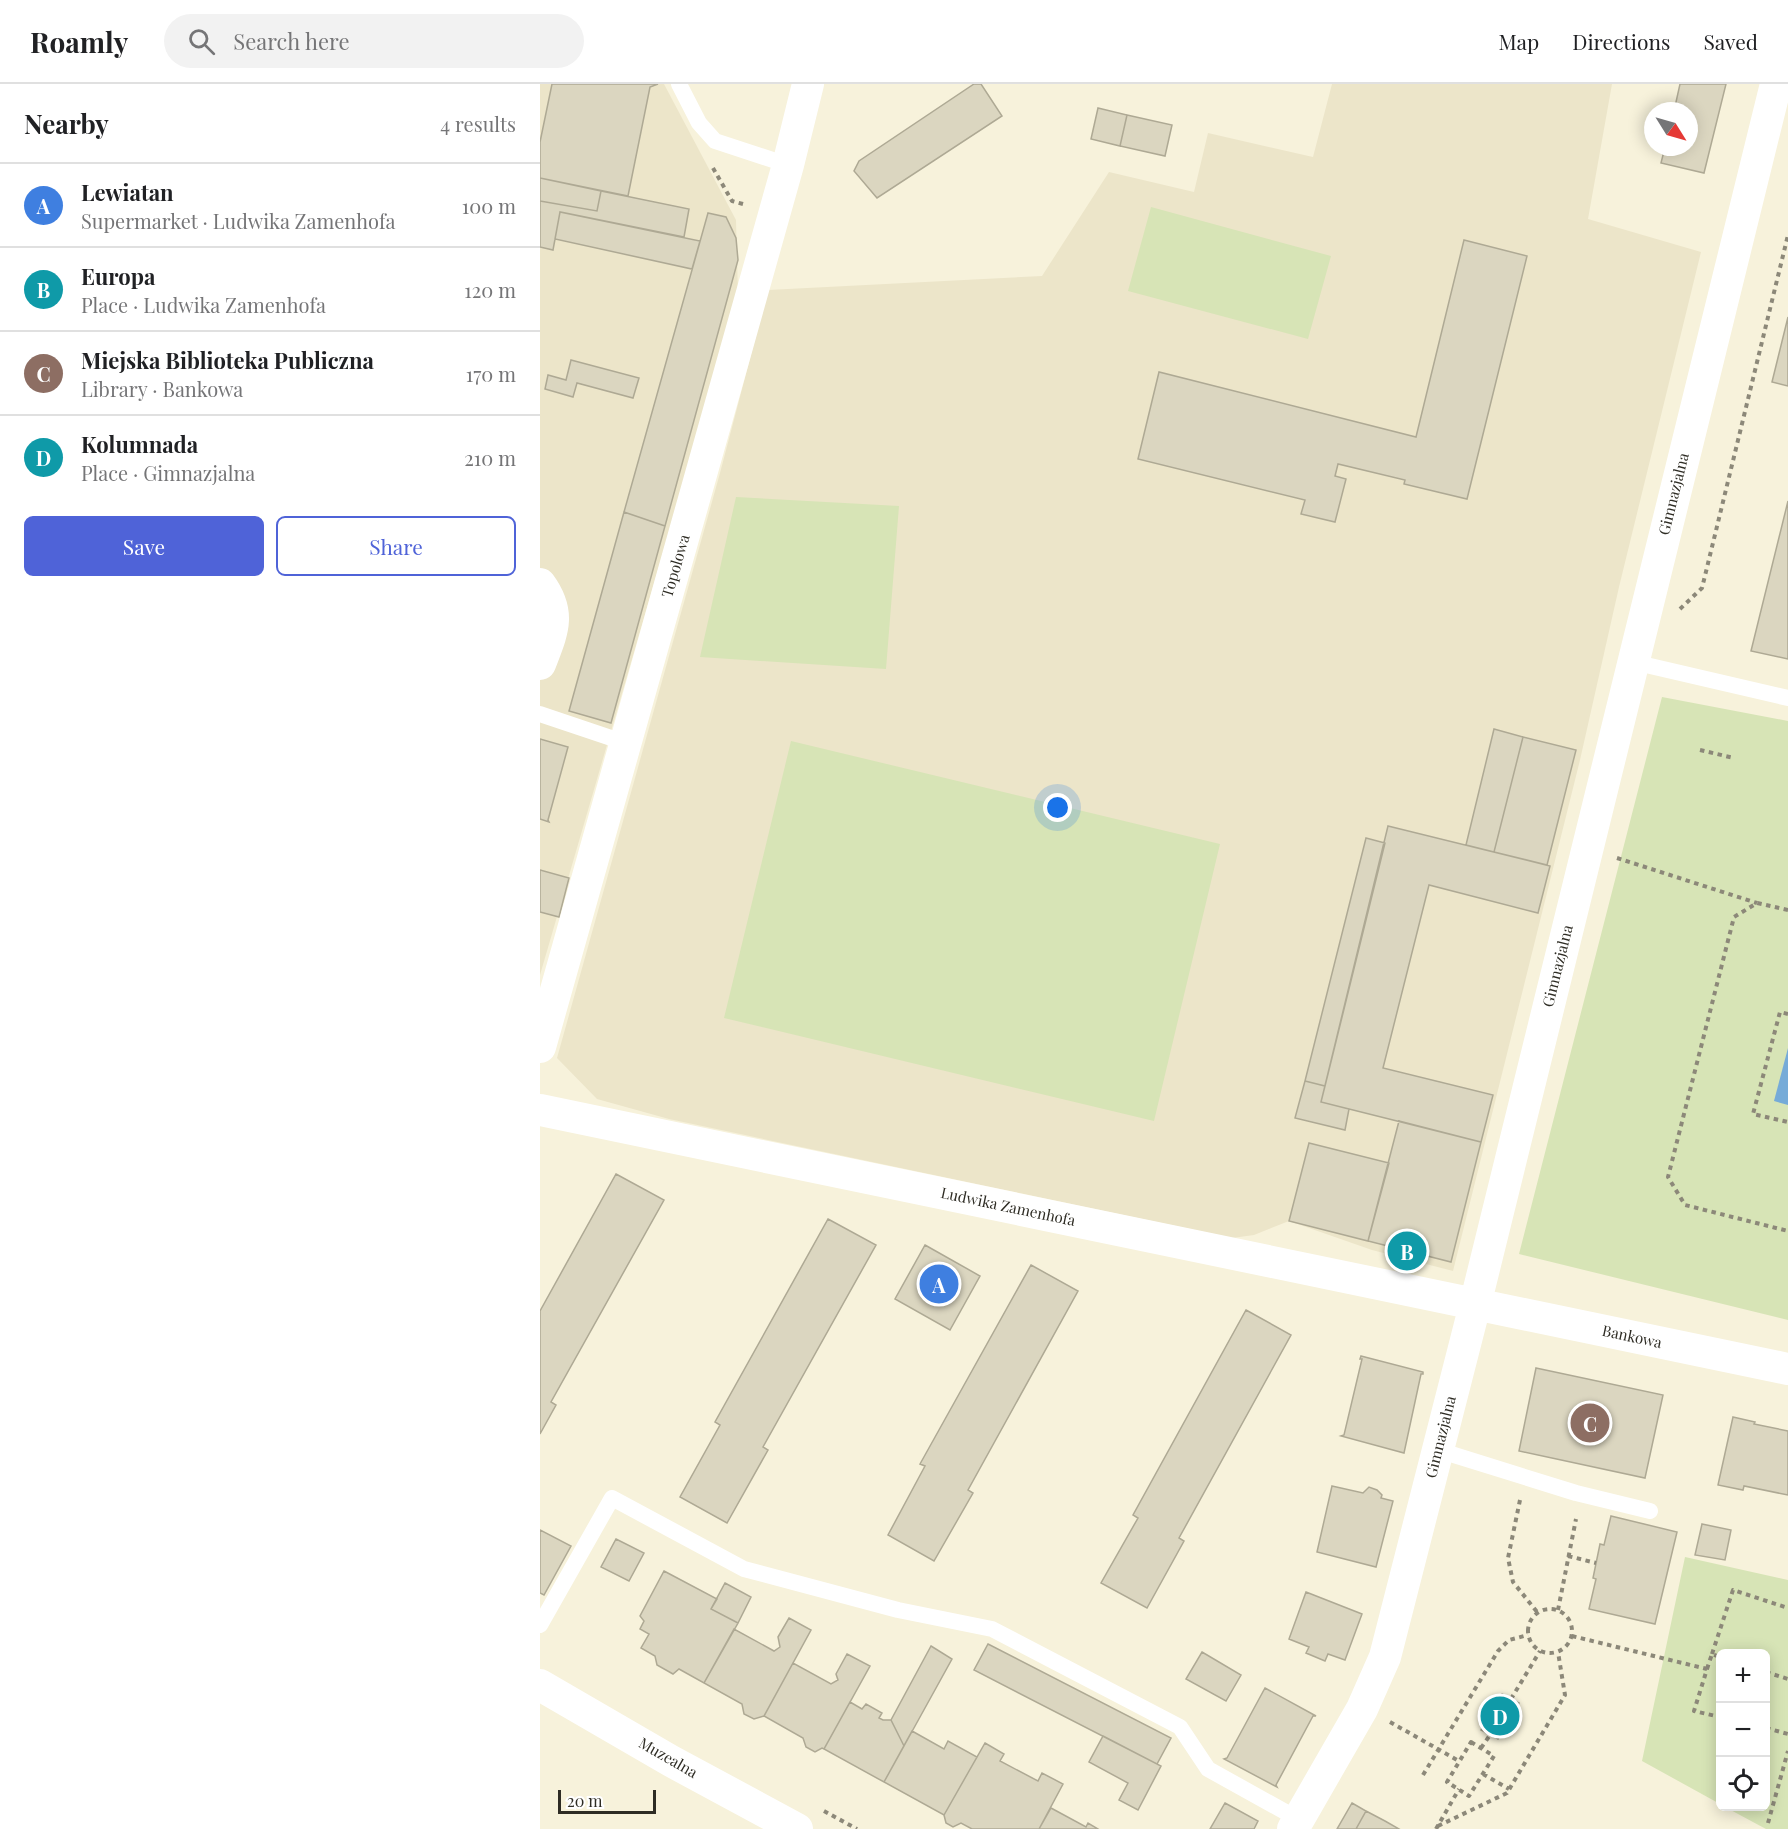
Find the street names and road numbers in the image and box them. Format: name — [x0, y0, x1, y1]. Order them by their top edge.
street label: Gimnazjalna — [1653, 450, 1693, 537]
street label: Topolowa — [656, 531, 694, 600]
street label: Gimnazjalna — [1537, 922, 1577, 1009]
street label: Ludwika Zamenhofa — [939, 1182, 1078, 1230]
street label: Bankowa — [1600, 1320, 1664, 1352]
street label: Gimnazjalna — [1420, 1393, 1460, 1480]
street label: Muzealna — [636, 1732, 702, 1782]

